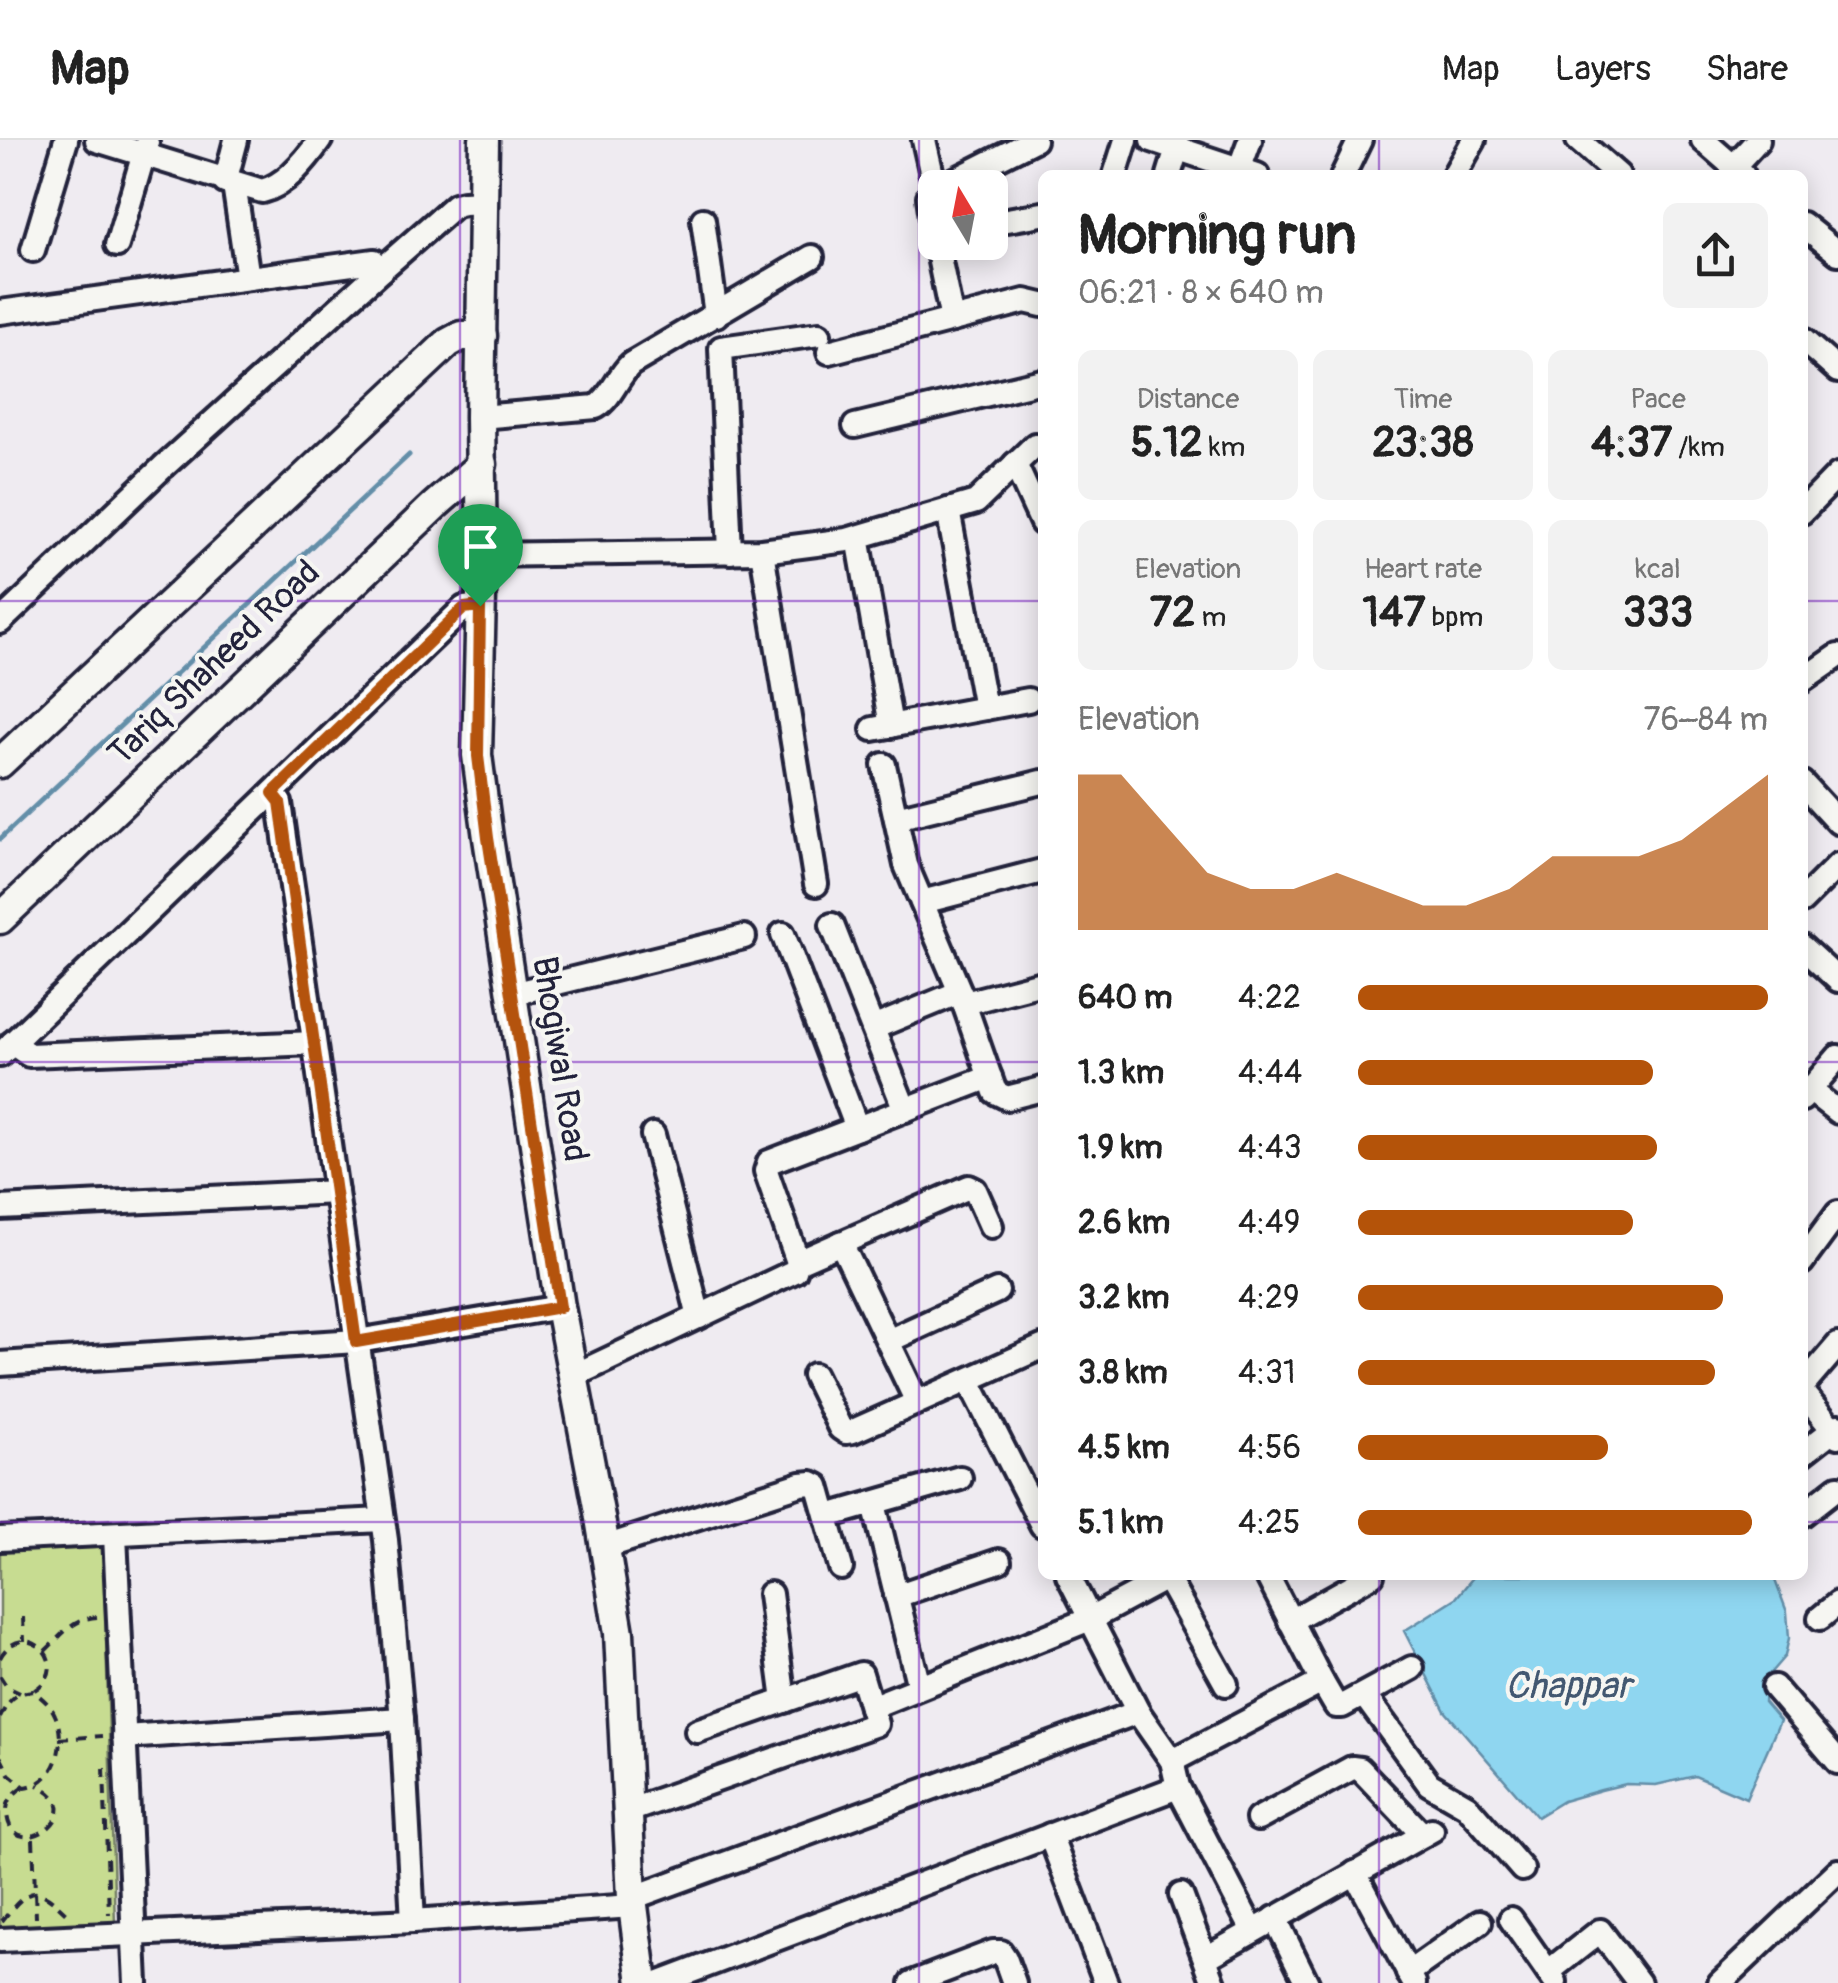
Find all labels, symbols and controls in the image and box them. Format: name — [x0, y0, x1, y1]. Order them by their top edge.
text: Map — [50, 39, 130, 99]
text: Map — [1442, 47, 1500, 91]
text: Layers — [1555, 47, 1651, 91]
text: Share — [1706, 47, 1788, 91]
north arrow — [918, 170, 1008, 260]
map controls — [918, 170, 1008, 260]
text: Morning run — [1078, 201, 1356, 270]
button: share — [1663, 203, 1768, 308]
text: 06:21 · 8 × 640 m — [1078, 273, 1324, 313]
text: Distance — [1137, 382, 1239, 417]
text: Time — [1394, 382, 1452, 417]
text: Pace — [1630, 382, 1686, 417]
text: 5.12 — [1131, 417, 1203, 469]
text: 23:38 — [1372, 417, 1474, 469]
text: 4:37 — [1591, 417, 1672, 469]
text: km — [1203, 430, 1245, 465]
text: /km — [1672, 430, 1725, 465]
pin — [438, 504, 523, 607]
icon: arrive — [453, 519, 508, 574]
street label: Tariq Shaheed Road — [99, 551, 329, 775]
text: Elevation — [1135, 552, 1241, 587]
text: Heart rate — [1364, 552, 1482, 587]
text: kcal — [1635, 552, 1681, 587]
text: 72 — [1150, 587, 1195, 639]
text: 147 — [1363, 587, 1426, 639]
text: 333 — [1623, 587, 1693, 639]
text: m — [1195, 600, 1226, 635]
text: bpm — [1426, 600, 1483, 635]
text: Elevation — [1078, 700, 1200, 740]
text: 76–84 m — [1644, 700, 1768, 740]
street label: Bhogiwal Road — [522, 953, 598, 1165]
text: 640 m — [1078, 978, 1172, 1018]
text: 4:22 — [1238, 978, 1301, 1018]
text: 1.3 km — [1078, 1053, 1164, 1093]
text: 4:44 — [1238, 1053, 1302, 1093]
text: 1.9 km — [1078, 1128, 1163, 1168]
text: 4:43 — [1238, 1128, 1302, 1168]
text: 2.6 km — [1078, 1203, 1170, 1243]
text: 4:49 — [1238, 1203, 1300, 1243]
text: 3.2 km — [1078, 1278, 1169, 1318]
text: 4:29 — [1238, 1278, 1299, 1318]
text: 3.8 km — [1078, 1353, 1168, 1393]
text: 4:31 — [1238, 1353, 1295, 1393]
text: 4.5 km — [1078, 1428, 1170, 1468]
text: 4:56 — [1238, 1428, 1301, 1468]
text: 5.1 km — [1078, 1503, 1164, 1543]
text: 4:25 — [1238, 1503, 1300, 1543]
water label: Chappar — [1505, 1662, 1635, 1710]

